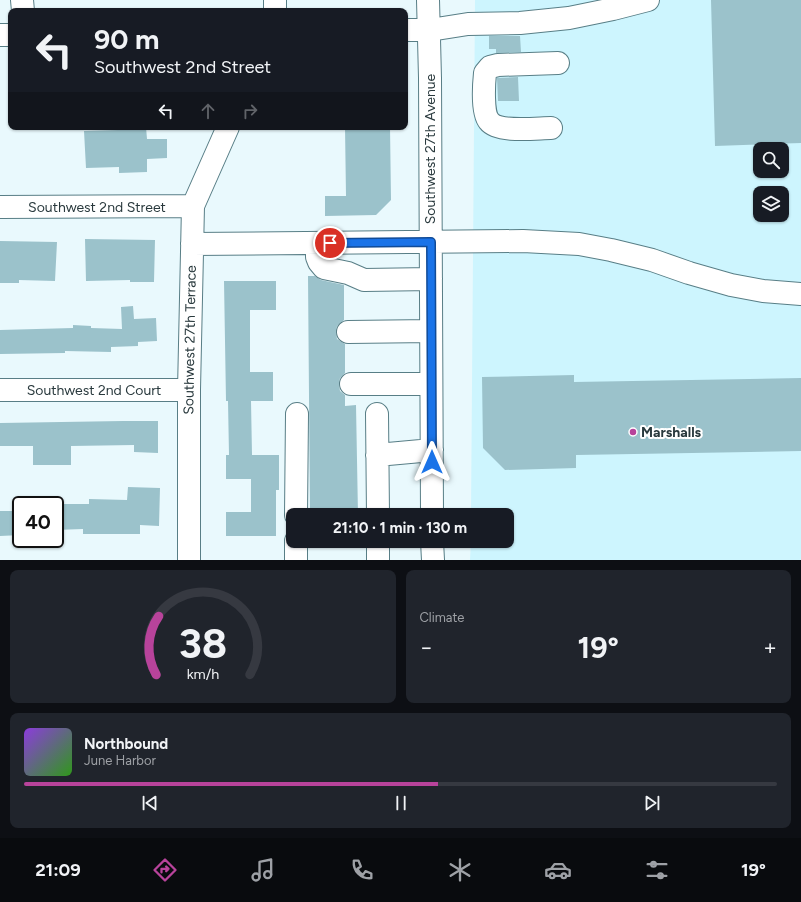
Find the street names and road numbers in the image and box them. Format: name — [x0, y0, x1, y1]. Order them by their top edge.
street label: Southwest 27th Avenue — [422, 73, 439, 224]
street label: Southwest 2nd Street — [28, 199, 166, 216]
street label: Southwest 27th Terrace — [180, 265, 200, 415]
street label: Southwest 2nd Court — [27, 382, 161, 399]

